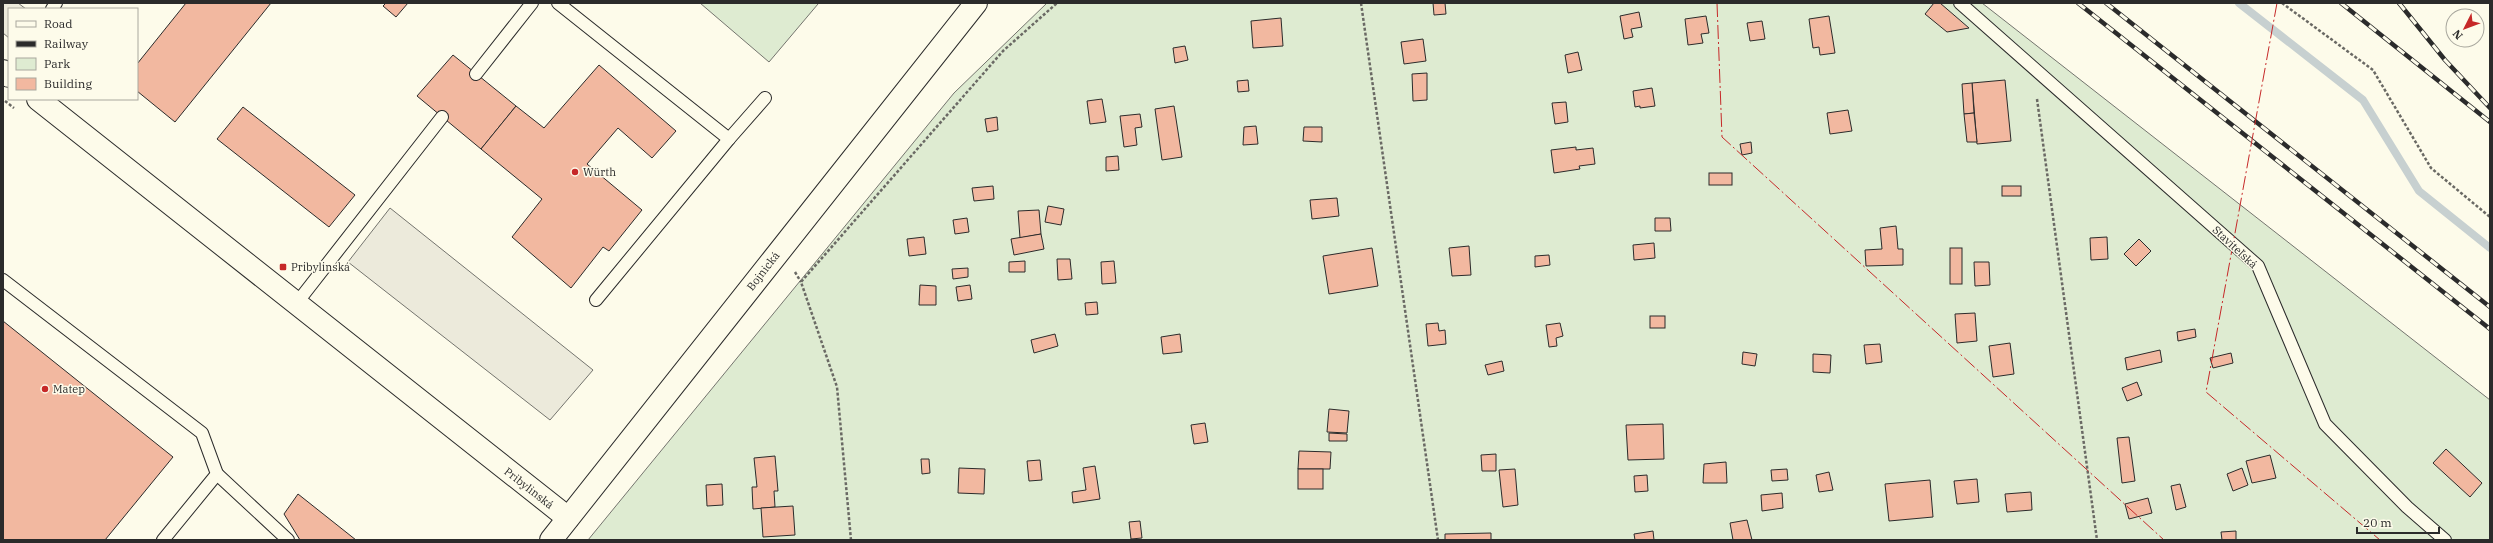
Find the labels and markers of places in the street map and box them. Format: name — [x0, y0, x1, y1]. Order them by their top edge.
place label: Würth — [583, 165, 616, 179]
marker: Würth — [570, 167, 580, 177]
place label: Pribylinská — [291, 260, 350, 274]
marker: Pribylinská — [278, 262, 288, 272]
place label: Matep — [53, 382, 85, 396]
marker: Matep — [40, 384, 50, 394]

